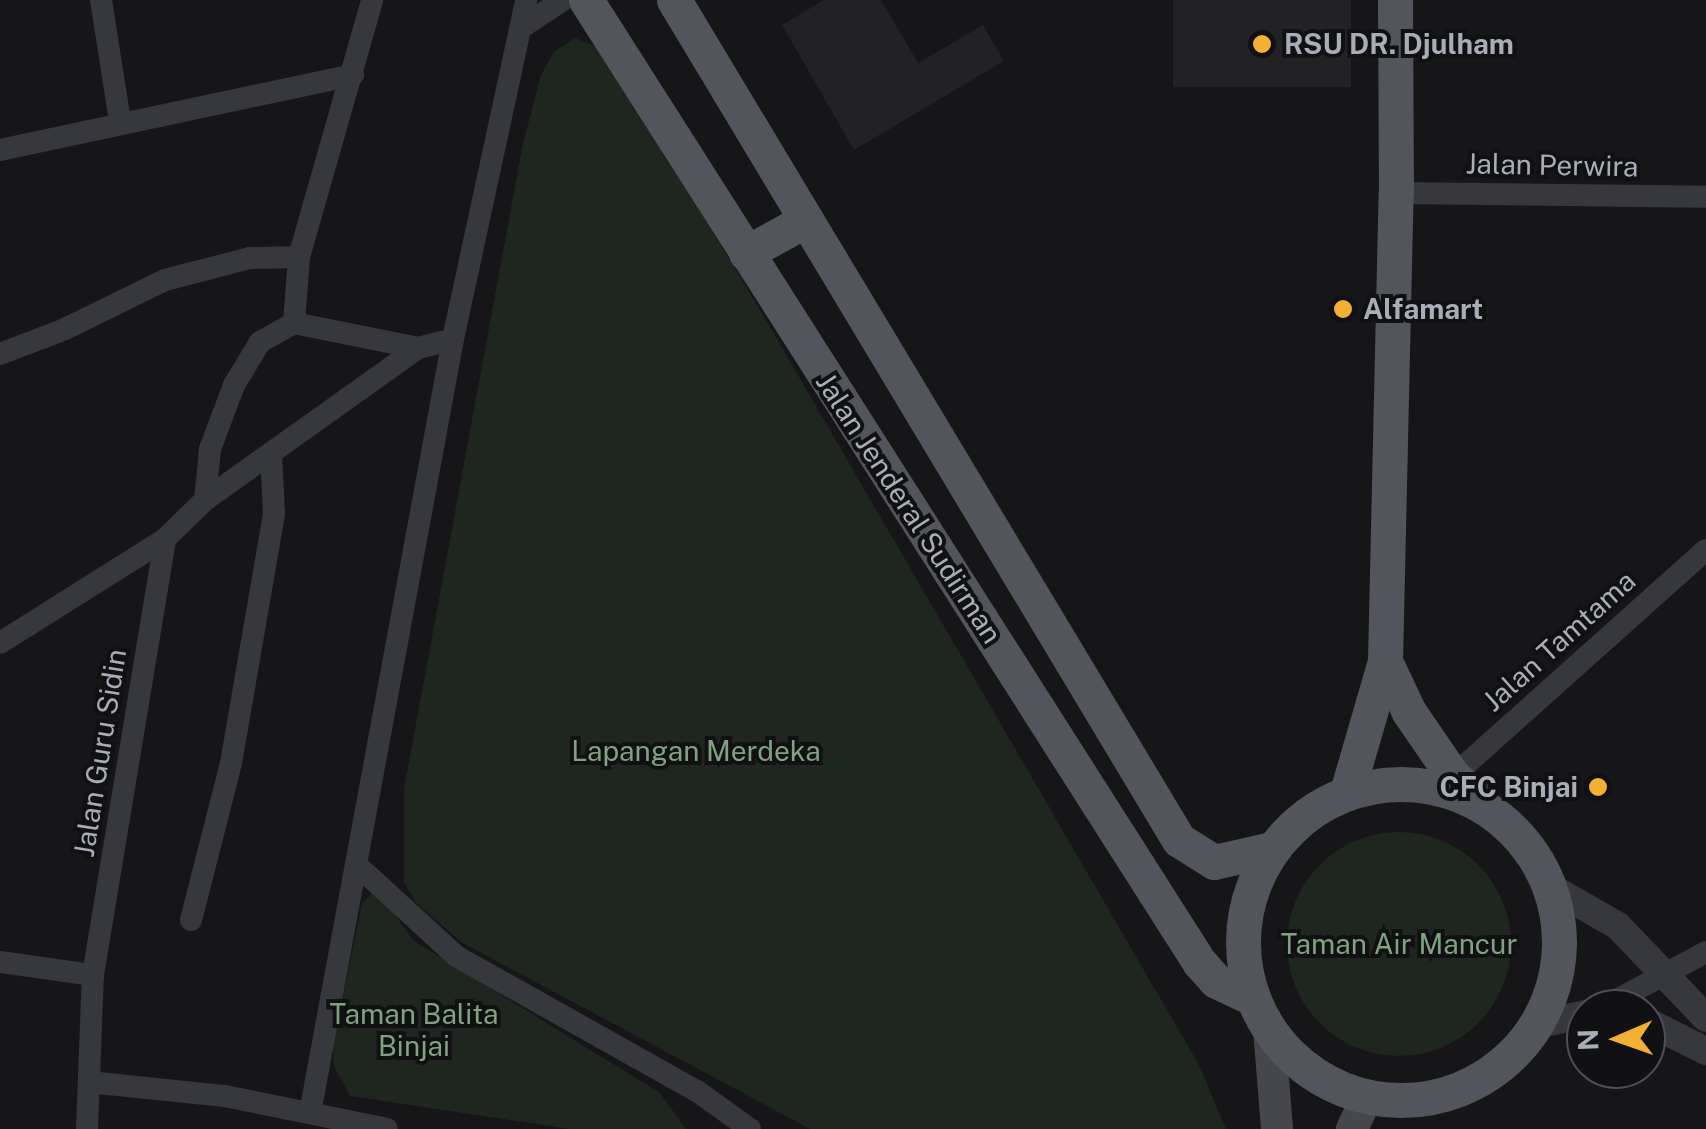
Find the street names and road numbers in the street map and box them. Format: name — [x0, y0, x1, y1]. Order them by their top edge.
street label: Jalan Perwira — [1465, 147, 1639, 183]
street label: Jalan Jenderal Sudirman — [809, 367, 1009, 649]
street label: Jalan Tamtama — [1476, 564, 1642, 718]
street label: Jalan Guru Sidin — [67, 647, 133, 859]

